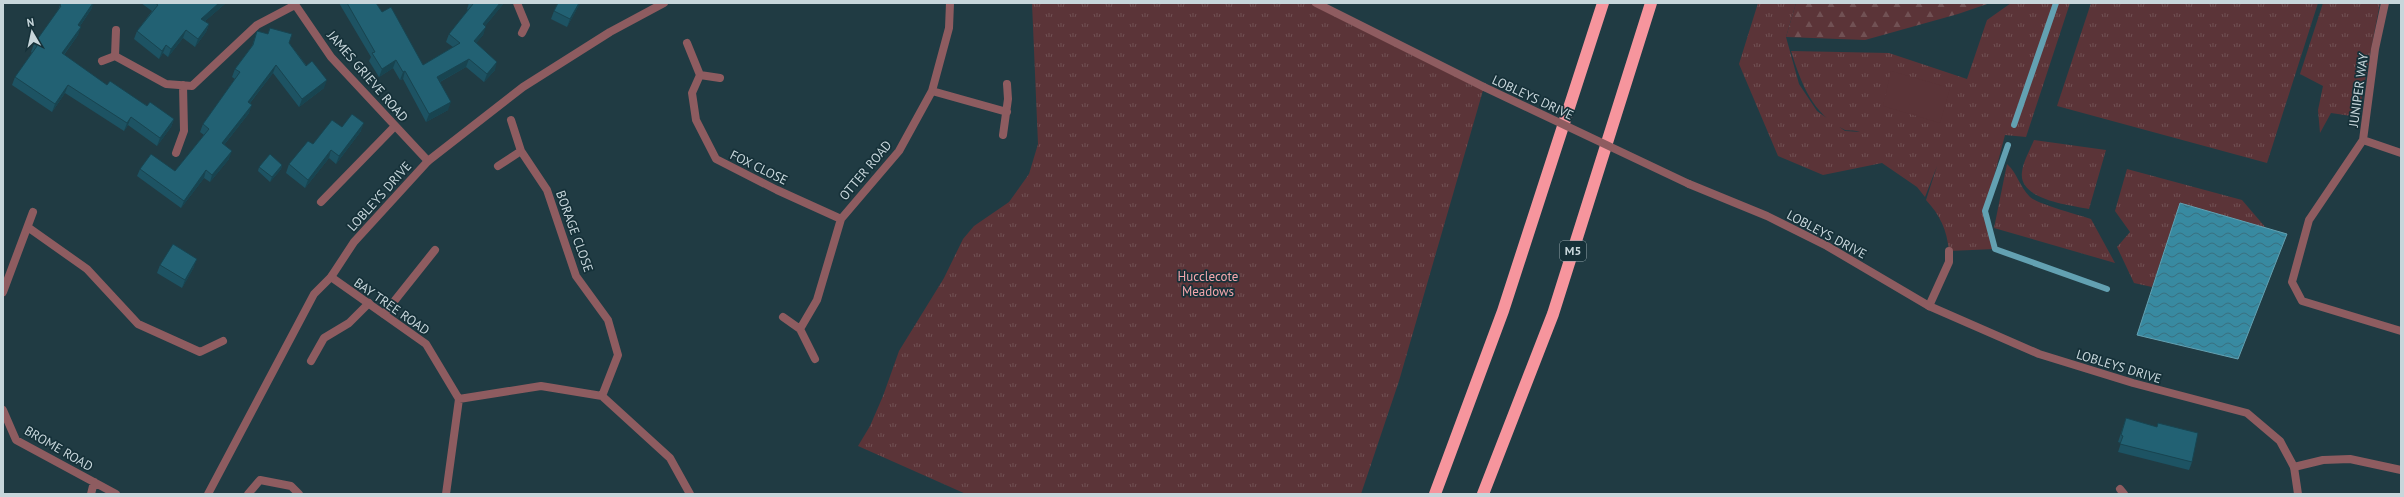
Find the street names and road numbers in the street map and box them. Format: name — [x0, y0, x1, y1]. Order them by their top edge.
street label: JAMES GRIEVE ROAD — [323, 27, 412, 125]
street label: JUNIPER WAY — [2345, 51, 2372, 129]
street label: LOBLEYS DRIVE — [1489, 71, 1576, 124]
street label: OTTER ROAD — [835, 137, 895, 204]
street label: FOX CLOSE — [727, 146, 790, 189]
street label: LOBLEYS DRIVE — [344, 158, 415, 235]
street label: BORAGE CLOSE — [552, 188, 597, 274]
street label: LOBLEYS DRIVE — [1784, 206, 1870, 263]
road number: M5 — [1560, 241, 1586, 261]
street label: BAY TREE ROAD — [351, 274, 433, 339]
street label: LOBLEYS DRIVE — [2074, 345, 2163, 387]
street label: BROME ROAD — [21, 422, 96, 475]

